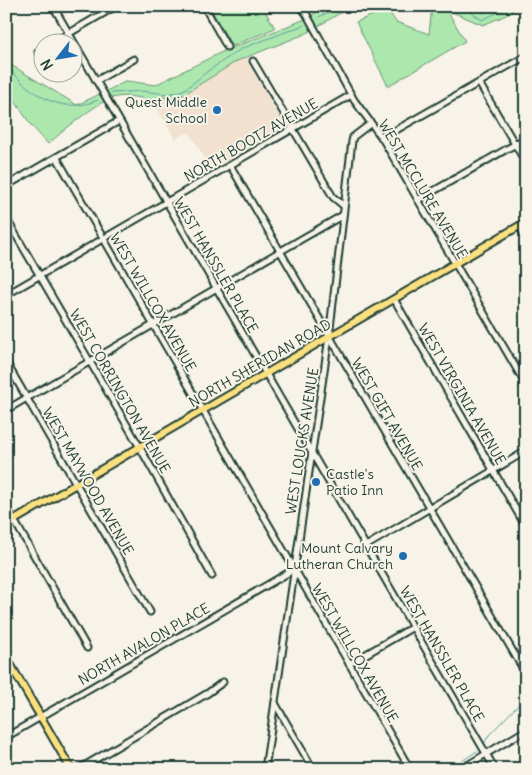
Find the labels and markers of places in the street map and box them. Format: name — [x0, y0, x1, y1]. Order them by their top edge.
place label: Quest Middle School — [125, 93, 207, 127]
marker: Quest Middle School — [211, 104, 223, 116]
place label: Castle's Patio Inn — [326, 465, 383, 499]
marker: Castle's Patio Inn — [310, 476, 322, 488]
place label: Mount Calvary Lutheran Church — [286, 539, 393, 573]
marker: Mount Calvary Lutheran Church — [397, 550, 409, 562]

